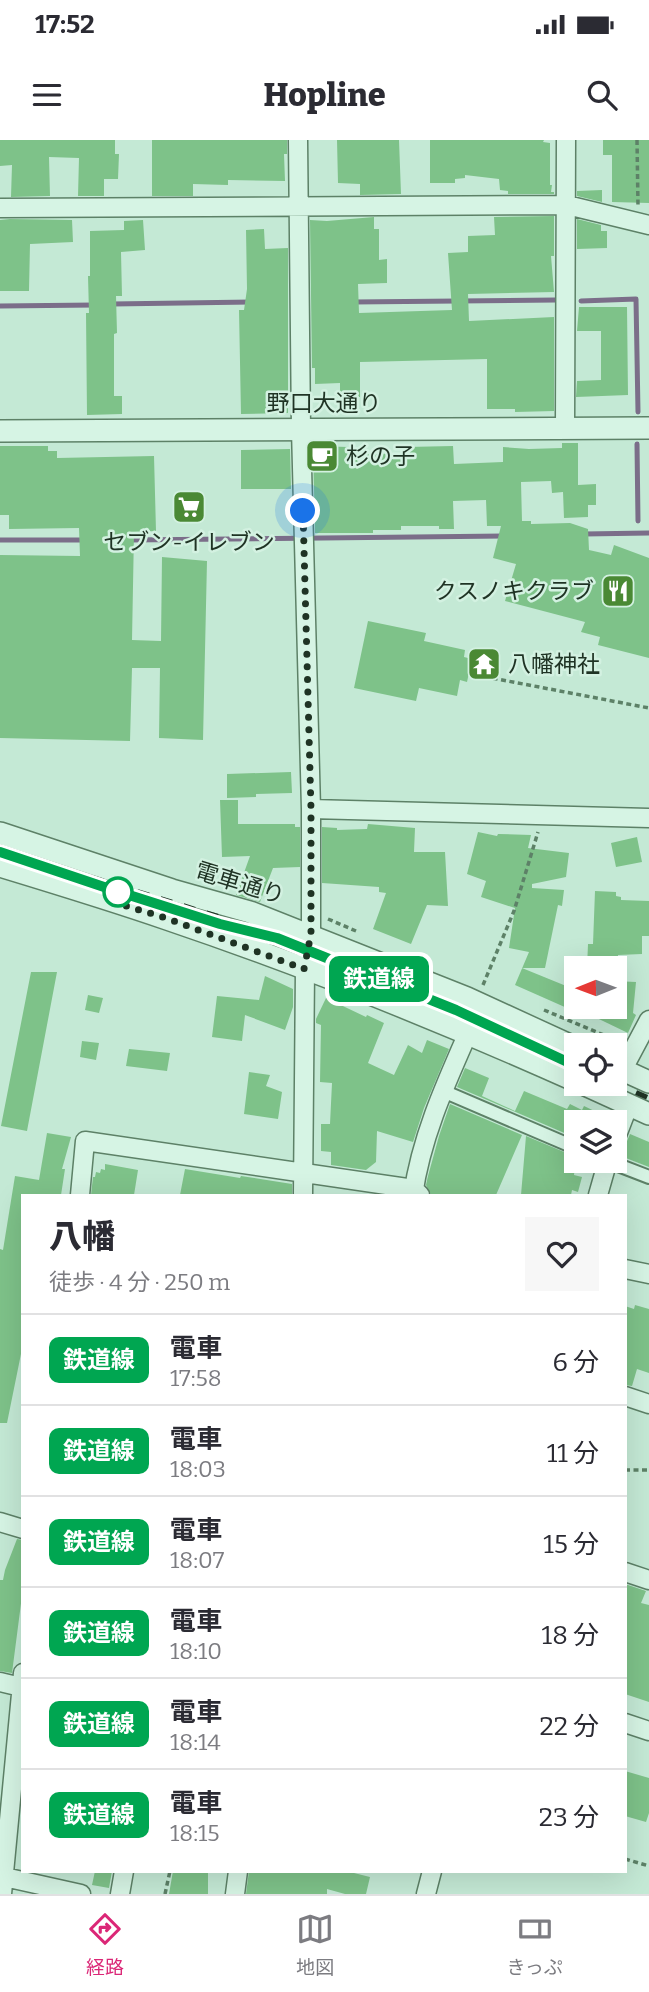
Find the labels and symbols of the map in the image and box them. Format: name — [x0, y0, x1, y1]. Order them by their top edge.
street label: 野口大通り — [267, 389, 382, 417]
cafe icon: 杉の子 — [303, 437, 341, 475]
place label: 杉の子 — [346, 442, 415, 470]
supermarket icon: セブン-イレブン — [170, 488, 208, 526]
your location — [285, 493, 320, 528]
place label: セブン-イレブン — [103, 528, 275, 556]
restaurant icon: クスノキクラブ — [599, 572, 637, 610]
place label: クスノキクラブ — [434, 577, 594, 605]
temple icon: 八幡神社 — [465, 645, 503, 683]
place label: 八幡神社 — [508, 650, 600, 678]
street label: 電車通り — [192, 856, 288, 910]
unlabelled marker — [103, 877, 133, 907]
line badge: 鉄道線 — [339, 956, 419, 1002]
north arrow — [564, 956, 626, 1018]

